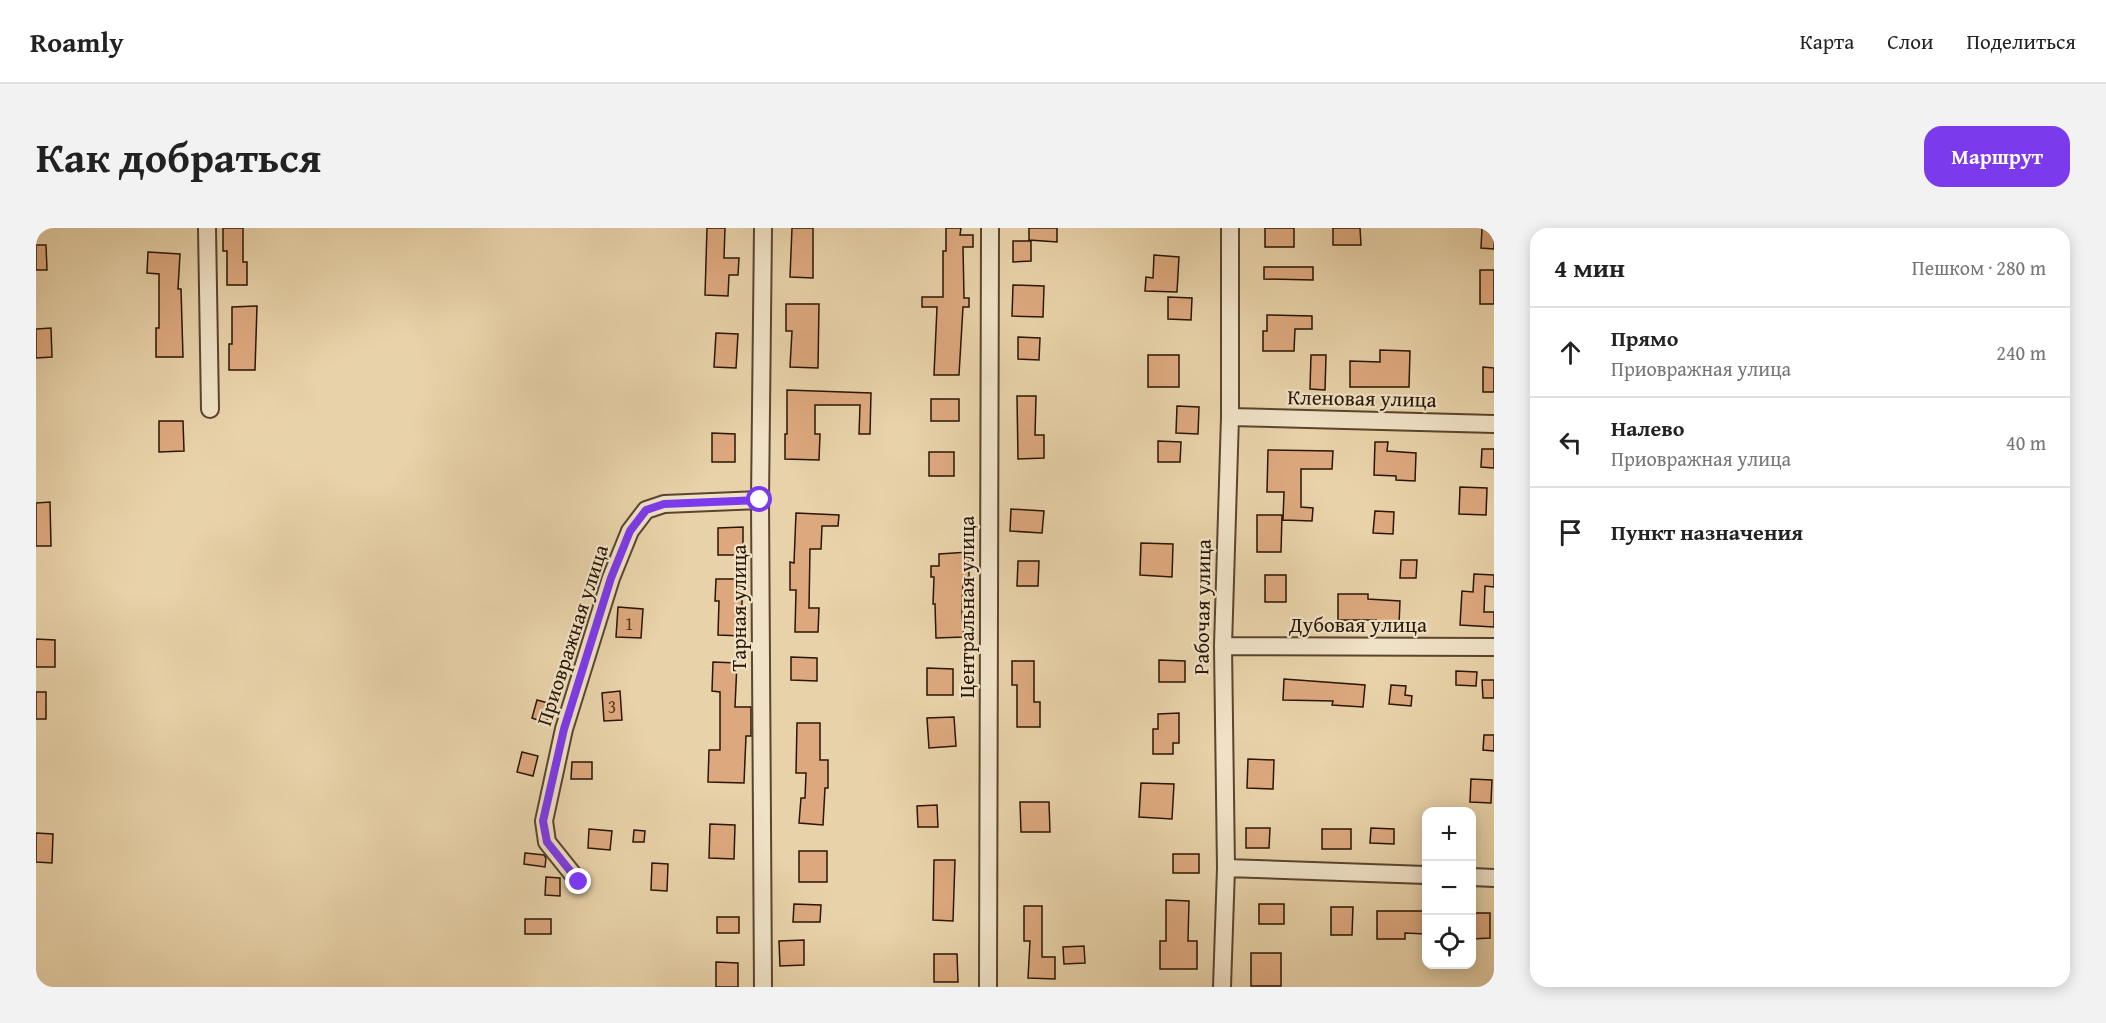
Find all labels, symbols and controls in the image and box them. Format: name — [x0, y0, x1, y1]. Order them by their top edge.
text: Roamly — [30, 21, 124, 62]
text: Карта — [1800, 26, 1854, 57]
text: Слои — [1887, 26, 1933, 57]
text: Поделиться — [1966, 26, 2076, 57]
text: Как добраться — [36, 126, 321, 187]
button: Маршрут — [1924, 126, 2070, 187]
text: 4 мин — [1554, 248, 1625, 287]
text: Пешком · 280 m — [1912, 253, 2046, 282]
text: Прямо — [1611, 322, 1678, 354]
icon: ahead — [1554, 336, 1587, 369]
text: 240 m — [1996, 338, 2046, 367]
text: Приовражная улица — [1611, 354, 1791, 383]
street label: Кленовая улица — [1287, 381, 1437, 415]
text: Налево — [1611, 412, 1684, 444]
icon: left — [1554, 426, 1587, 459]
text: 40 m — [2006, 428, 2046, 457]
text: Приовражная улица — [1611, 444, 1791, 473]
route start — [746, 486, 772, 512]
street label: Центральная улица — [951, 516, 982, 698]
icon: arrive — [1554, 516, 1587, 549]
text: Пункт назначения — [1611, 516, 1803, 548]
street label: Рабочая улица — [1185, 539, 1219, 675]
street label: Приовражная улица — [528, 540, 616, 730]
street label: Тарная улица — [723, 544, 754, 672]
street label: Дубовая улица — [1288, 609, 1427, 640]
house number: 1 — [625, 610, 633, 637]
house number: 3 — [608, 693, 616, 720]
map controls — [1422, 807, 1476, 969]
button: + — [1422, 807, 1476, 861]
button: − — [1422, 861, 1476, 915]
route end — [565, 868, 591, 894]
button: locate — [1422, 915, 1476, 969]

